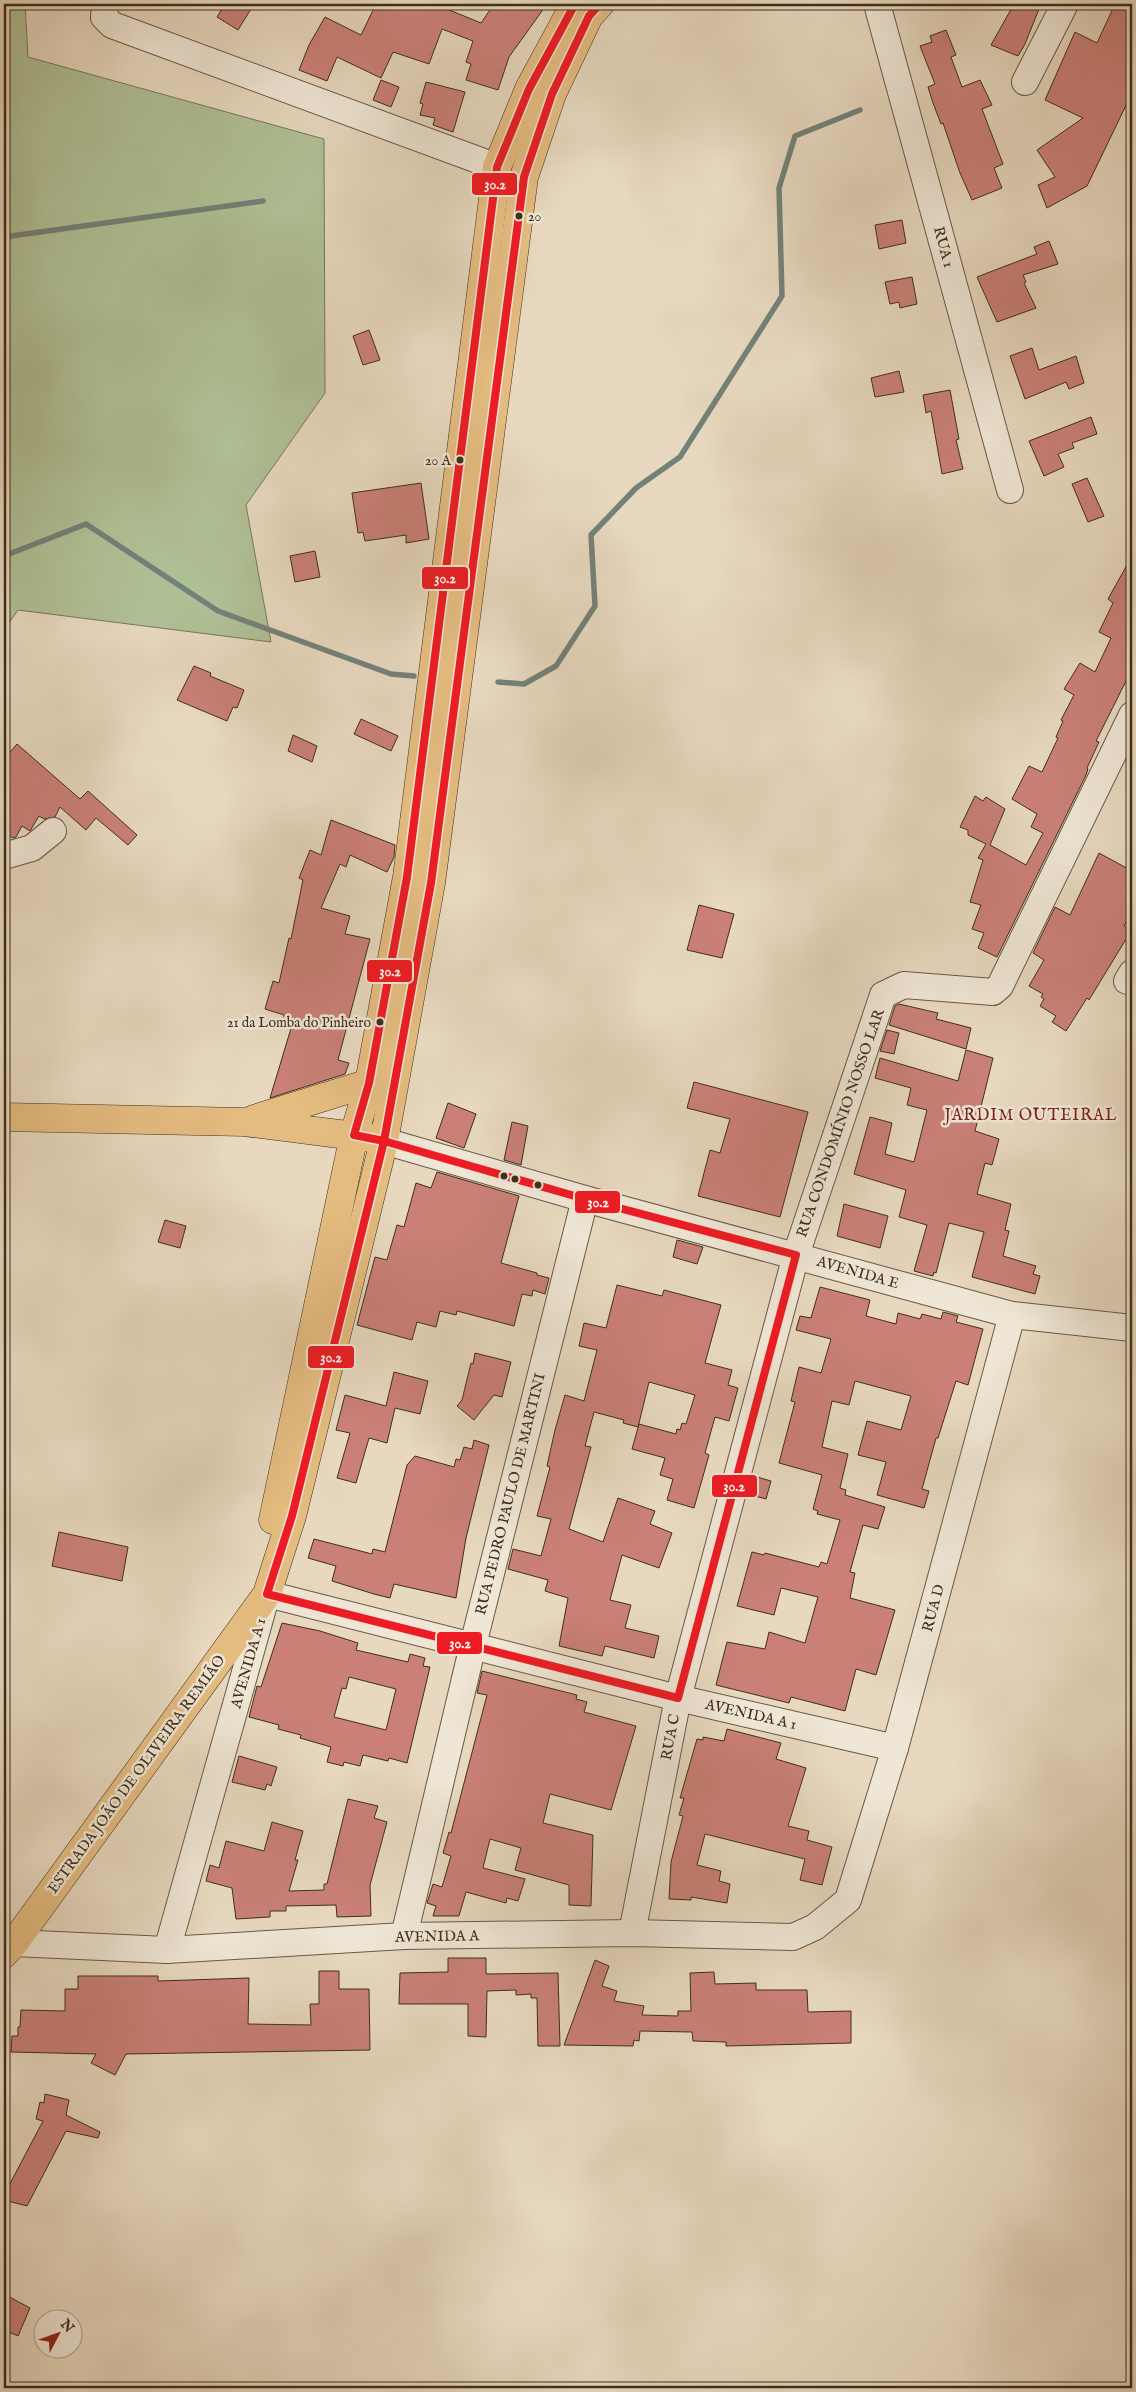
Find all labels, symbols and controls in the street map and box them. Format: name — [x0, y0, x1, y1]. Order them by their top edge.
line badge: 30.2 — [471, 172, 518, 196]
text: 30.2 — [484, 176, 506, 194]
place label: 20 — [528, 208, 542, 226]
marker: 20 — [514, 211, 524, 221]
street label: RUA 1 — [929, 224, 958, 270]
place label: 20 A — [425, 452, 452, 470]
marker: 20 A — [455, 455, 465, 465]
line badge: 30.2 — [421, 566, 469, 590]
text: 30.2 — [434, 570, 456, 588]
line badge: 30.2 — [366, 959, 413, 983]
text: 30.2 — [379, 963, 401, 981]
street label: RUA CONDOMÍNIO NOSSO LAR — [792, 1006, 889, 1240]
place label: 21 da Lomba do Pinheiro — [227, 1014, 371, 1032]
marker: 21 da Lomba do Pinheiro — [375, 1017, 385, 1027]
district label: JARDIM OUTEIRAL — [943, 1106, 1117, 1126]
unlabelled marker — [499, 1171, 509, 1181]
unlabelled marker — [510, 1174, 520, 1184]
unlabelled marker — [533, 1180, 543, 1190]
line badge: 30.2 — [574, 1190, 621, 1214]
text: 30.2 — [587, 1194, 609, 1212]
street label: AVENIDA E — [814, 1251, 901, 1293]
line badge: 30.2 — [307, 1345, 355, 1369]
text: 30.2 — [320, 1349, 342, 1367]
street label: RUA PEDRO PAULO DE MARTINI — [471, 1371, 550, 1617]
line badge: 30.2 — [711, 1474, 758, 1498]
text: 30.2 — [723, 1478, 745, 1496]
street label: RUA D — [918, 1582, 949, 1634]
street label: AVENIDA A 1 — [226, 1616, 270, 1712]
line badge: 30.2 — [436, 1631, 483, 1655]
text: 30.2 — [449, 1635, 471, 1653]
street label: ESTRADA JOÃO DE OLIVEIRA REMIÃO — [43, 1651, 229, 1897]
street label: AVENIDA A 1 — [702, 1695, 798, 1734]
street label: RUA C — [657, 1712, 684, 1762]
street label: AVENIDA A — [394, 1926, 480, 1947]
north arrow — [32, 2310, 82, 2360]
text: N — [56, 2315, 78, 2337]

